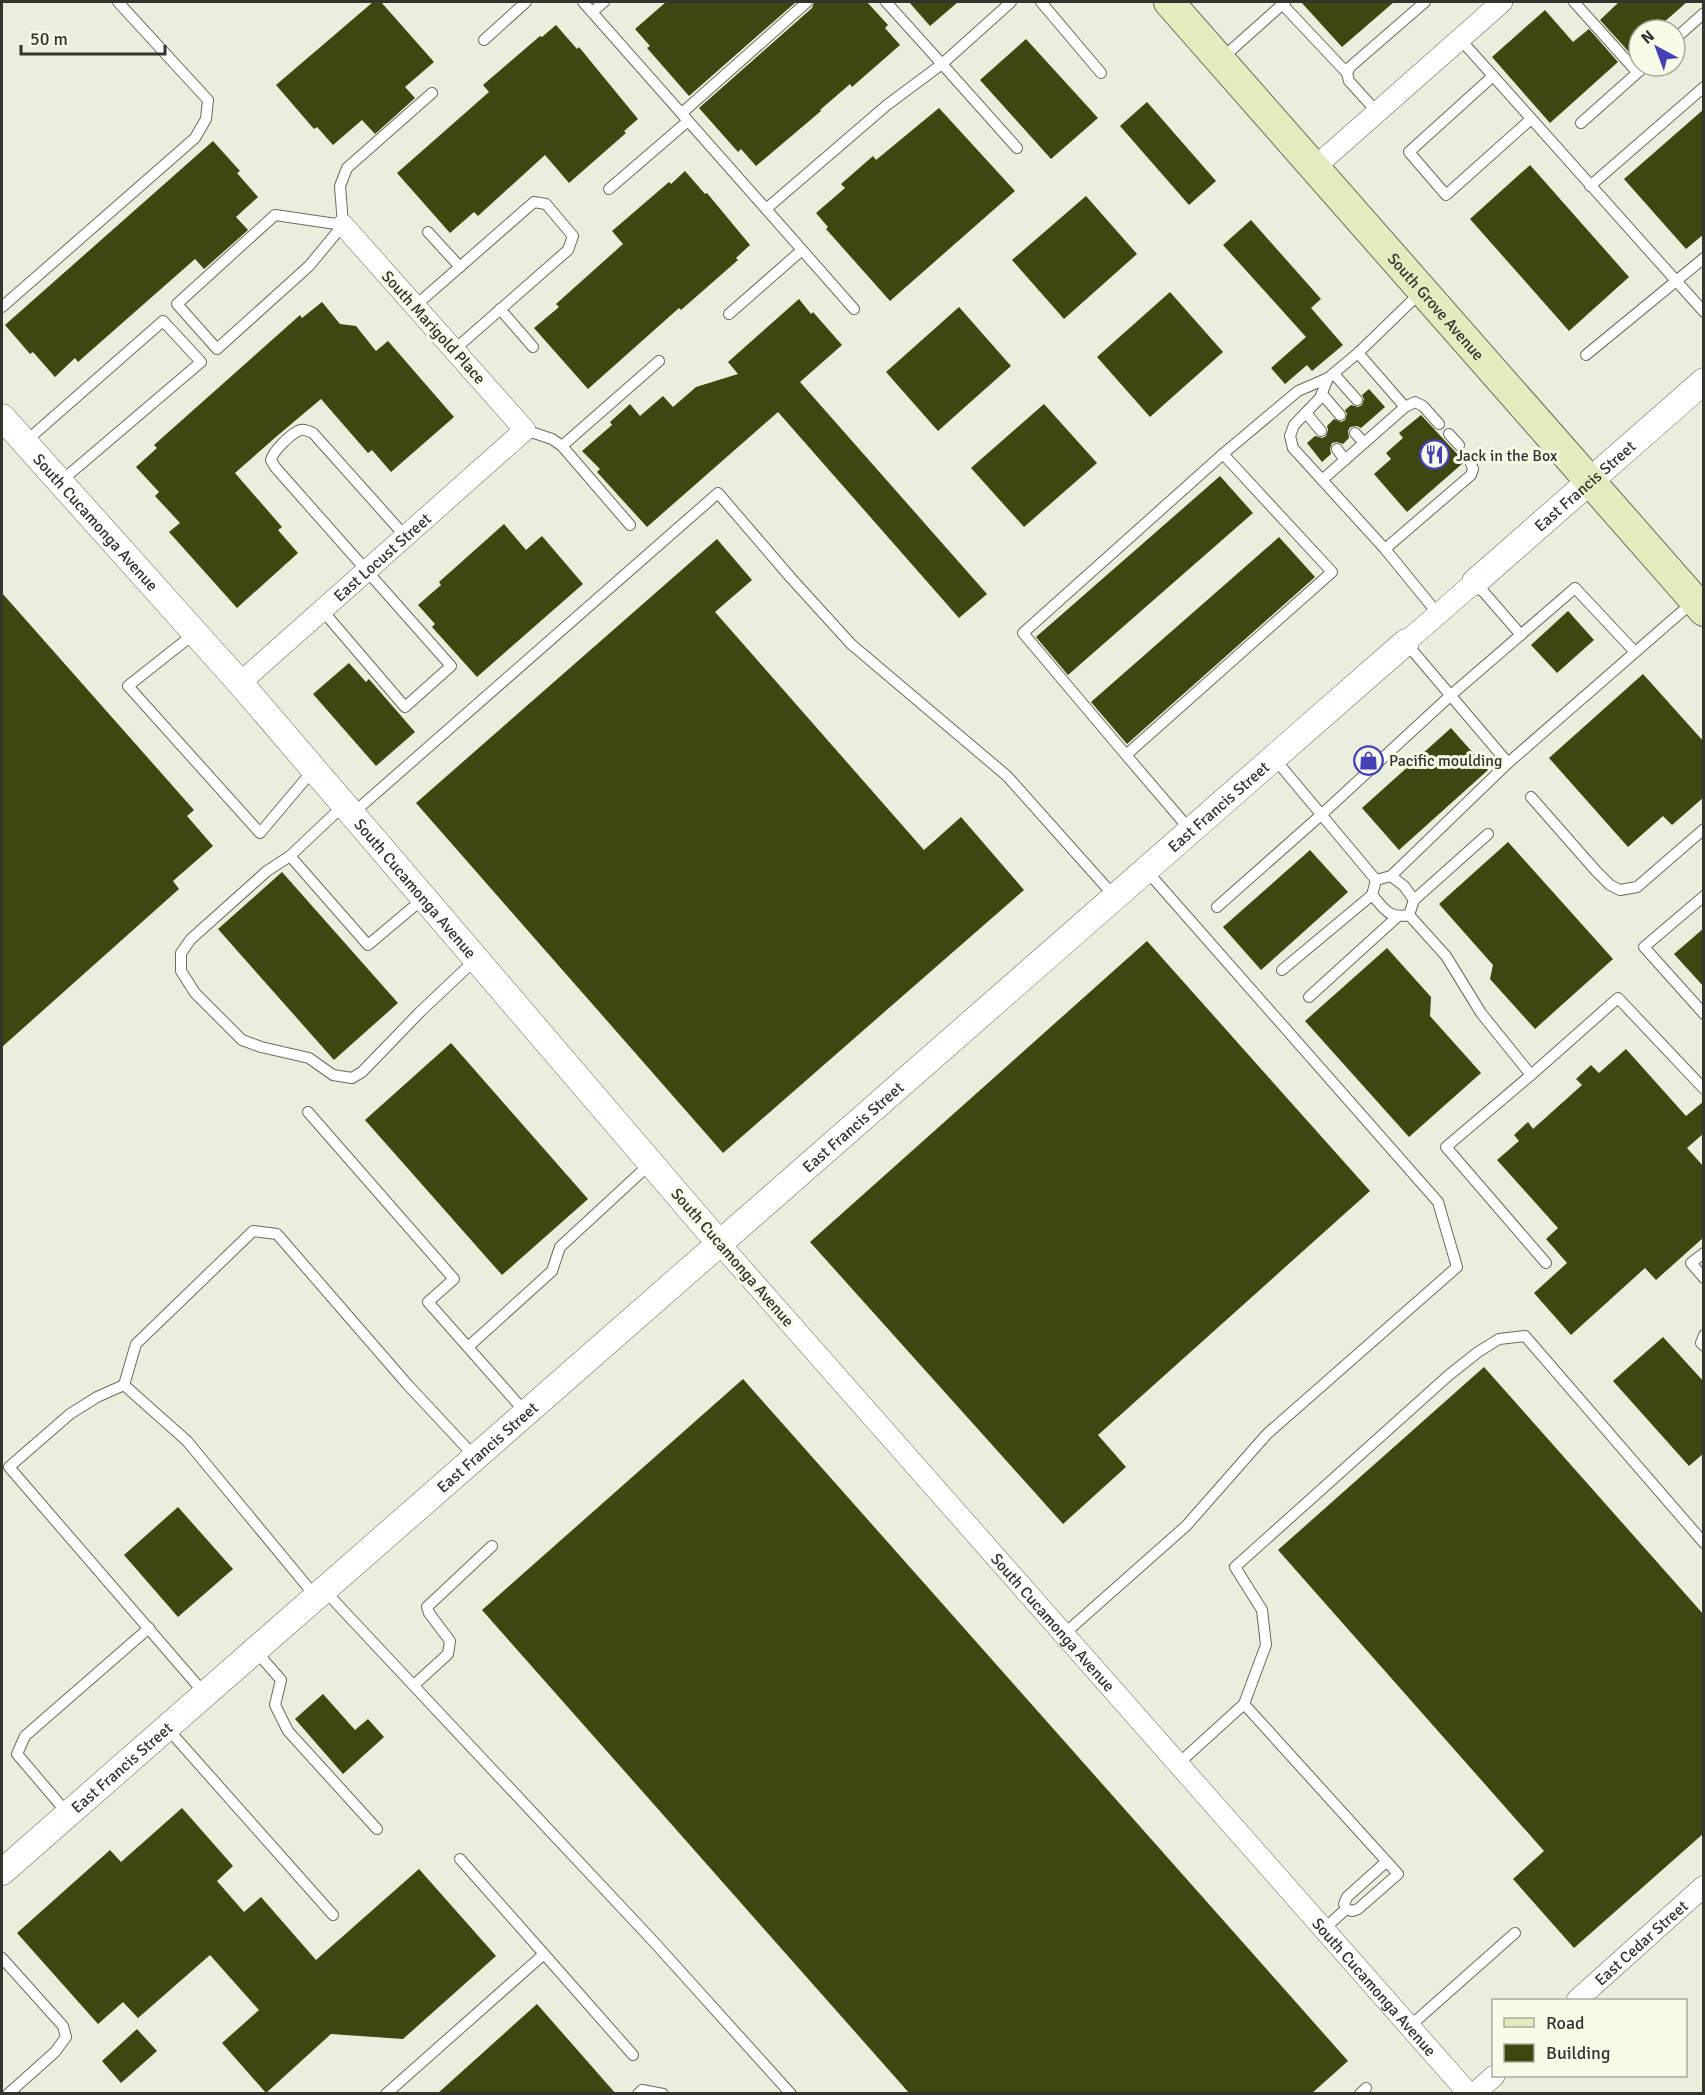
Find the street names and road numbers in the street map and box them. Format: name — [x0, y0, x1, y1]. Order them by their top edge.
street label: South Grove Avenue — [1383, 249, 1488, 365]
street label: South Marigold Place — [377, 267, 490, 389]
street label: East Francis Street — [1531, 436, 1640, 536]
street label: South Cucamonga Avenue — [29, 450, 162, 596]
street label: East Locust Street — [330, 509, 436, 606]
street label: East Francis Street — [1164, 757, 1274, 857]
street label: South Cucamonga Avenue — [349, 815, 480, 963]
street label: East Francis Street — [799, 1077, 908, 1177]
street label: South Cucamonga Avenue — [666, 1184, 798, 1331]
street label: East Francis Street — [433, 1398, 543, 1497]
street label: South Cucamonga Avenue — [986, 1549, 1119, 1696]
street label: East Francis Street — [67, 1718, 177, 1818]
street label: East Cedar Street — [1591, 1896, 1693, 1990]
street label: South Cucamonga Avenue — [1307, 1914, 1440, 2061]

